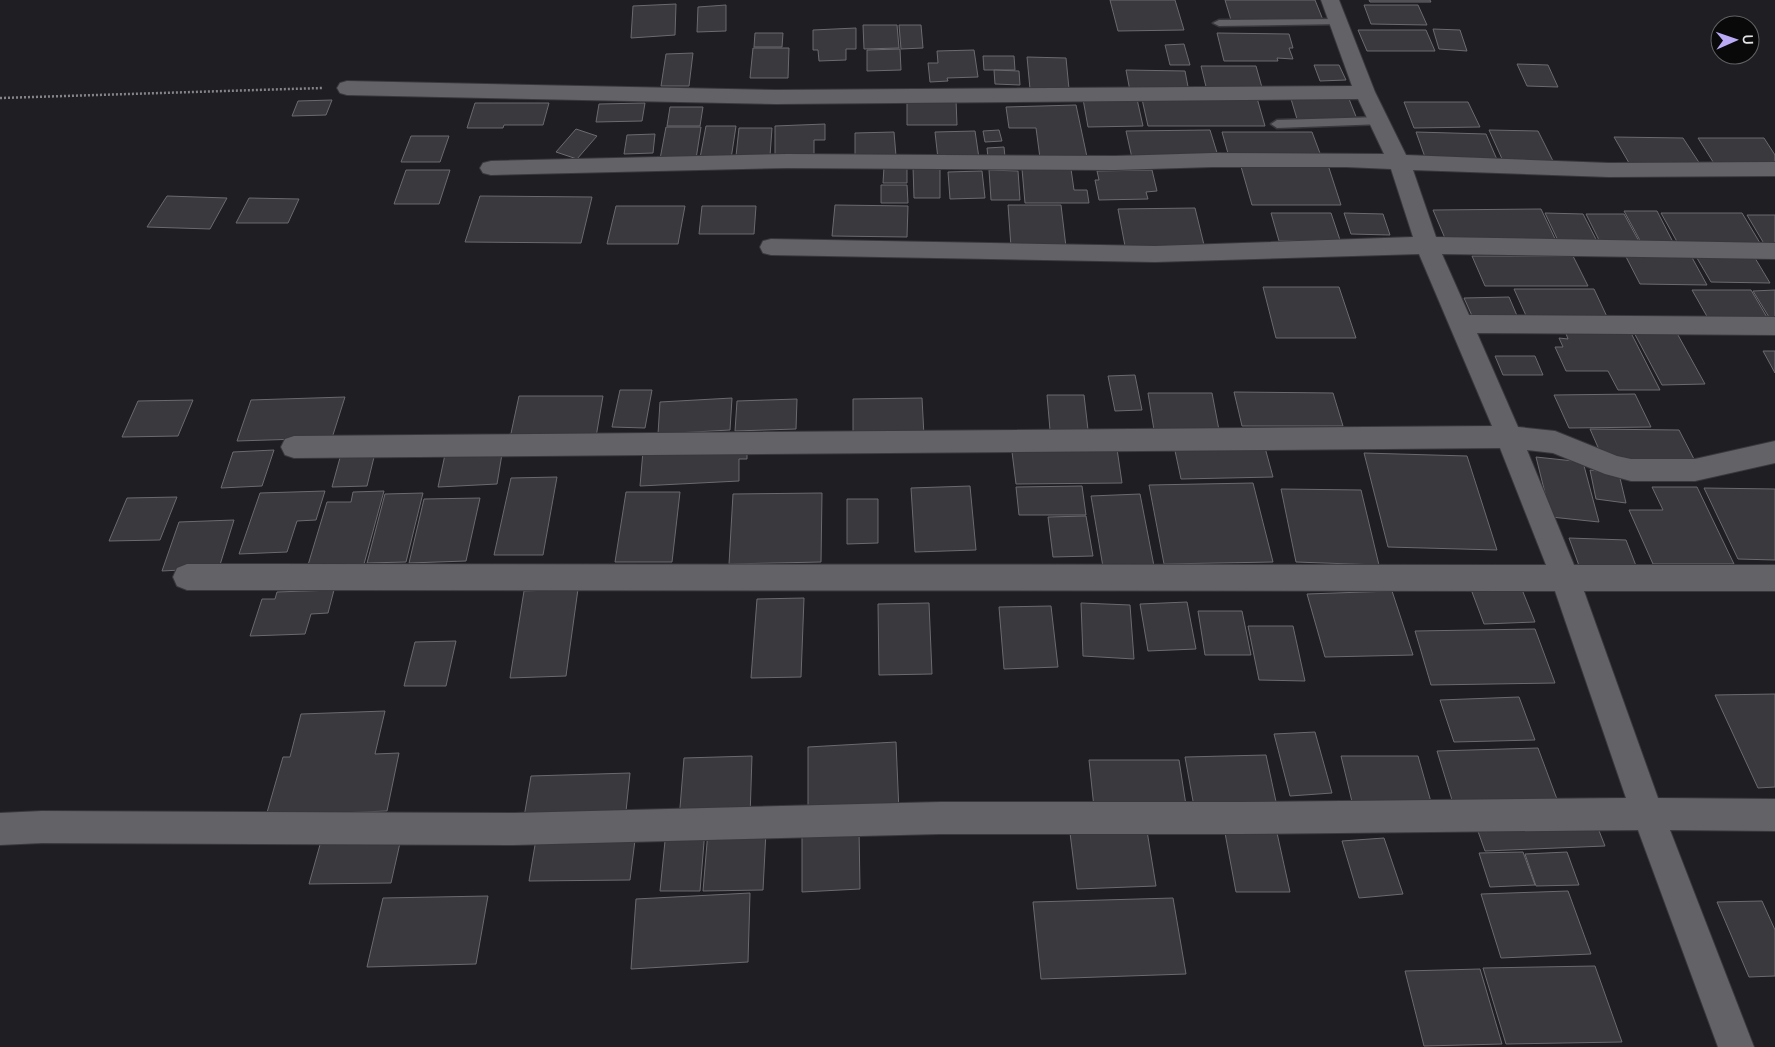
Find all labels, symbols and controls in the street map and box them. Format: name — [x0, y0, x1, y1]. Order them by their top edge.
north arrow — [1710, 15, 1760, 65]
text: U — [1739, 34, 1758, 45]

